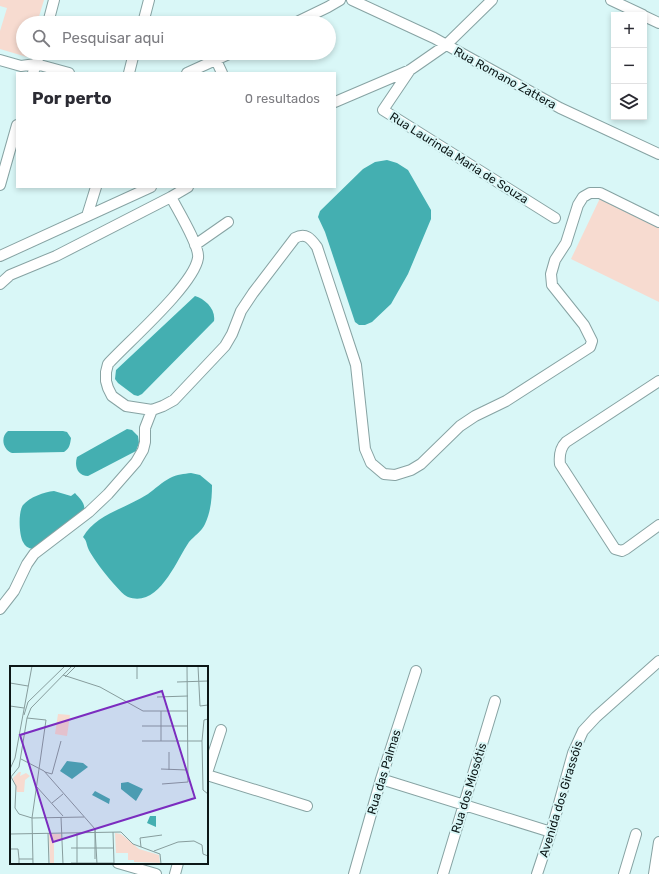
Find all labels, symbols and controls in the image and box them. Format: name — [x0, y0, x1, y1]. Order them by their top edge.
map controls — [611, 12, 647, 120]
button: + — [611, 12, 647, 48]
search box — [16, 16, 336, 60]
icon: search — [30, 27, 52, 49]
text: Pesquisar aqui — [62, 29, 164, 47]
street label: Rua Romano Zattera — [451, 44, 559, 112]
button: − — [611, 48, 647, 84]
button: layers — [611, 84, 647, 120]
text: Por perto — [32, 88, 112, 108]
text: 0 resultados — [245, 91, 320, 106]
street label: Rua Laurinda Maria de Souza — [387, 109, 531, 207]
inset map — [10, 666, 208, 864]
street label: Rua das Palmas — [364, 728, 404, 816]
street label: Avenida dos Girassóis — [537, 739, 585, 859]
street label: Rua dos Miosótis — [449, 741, 489, 835]

